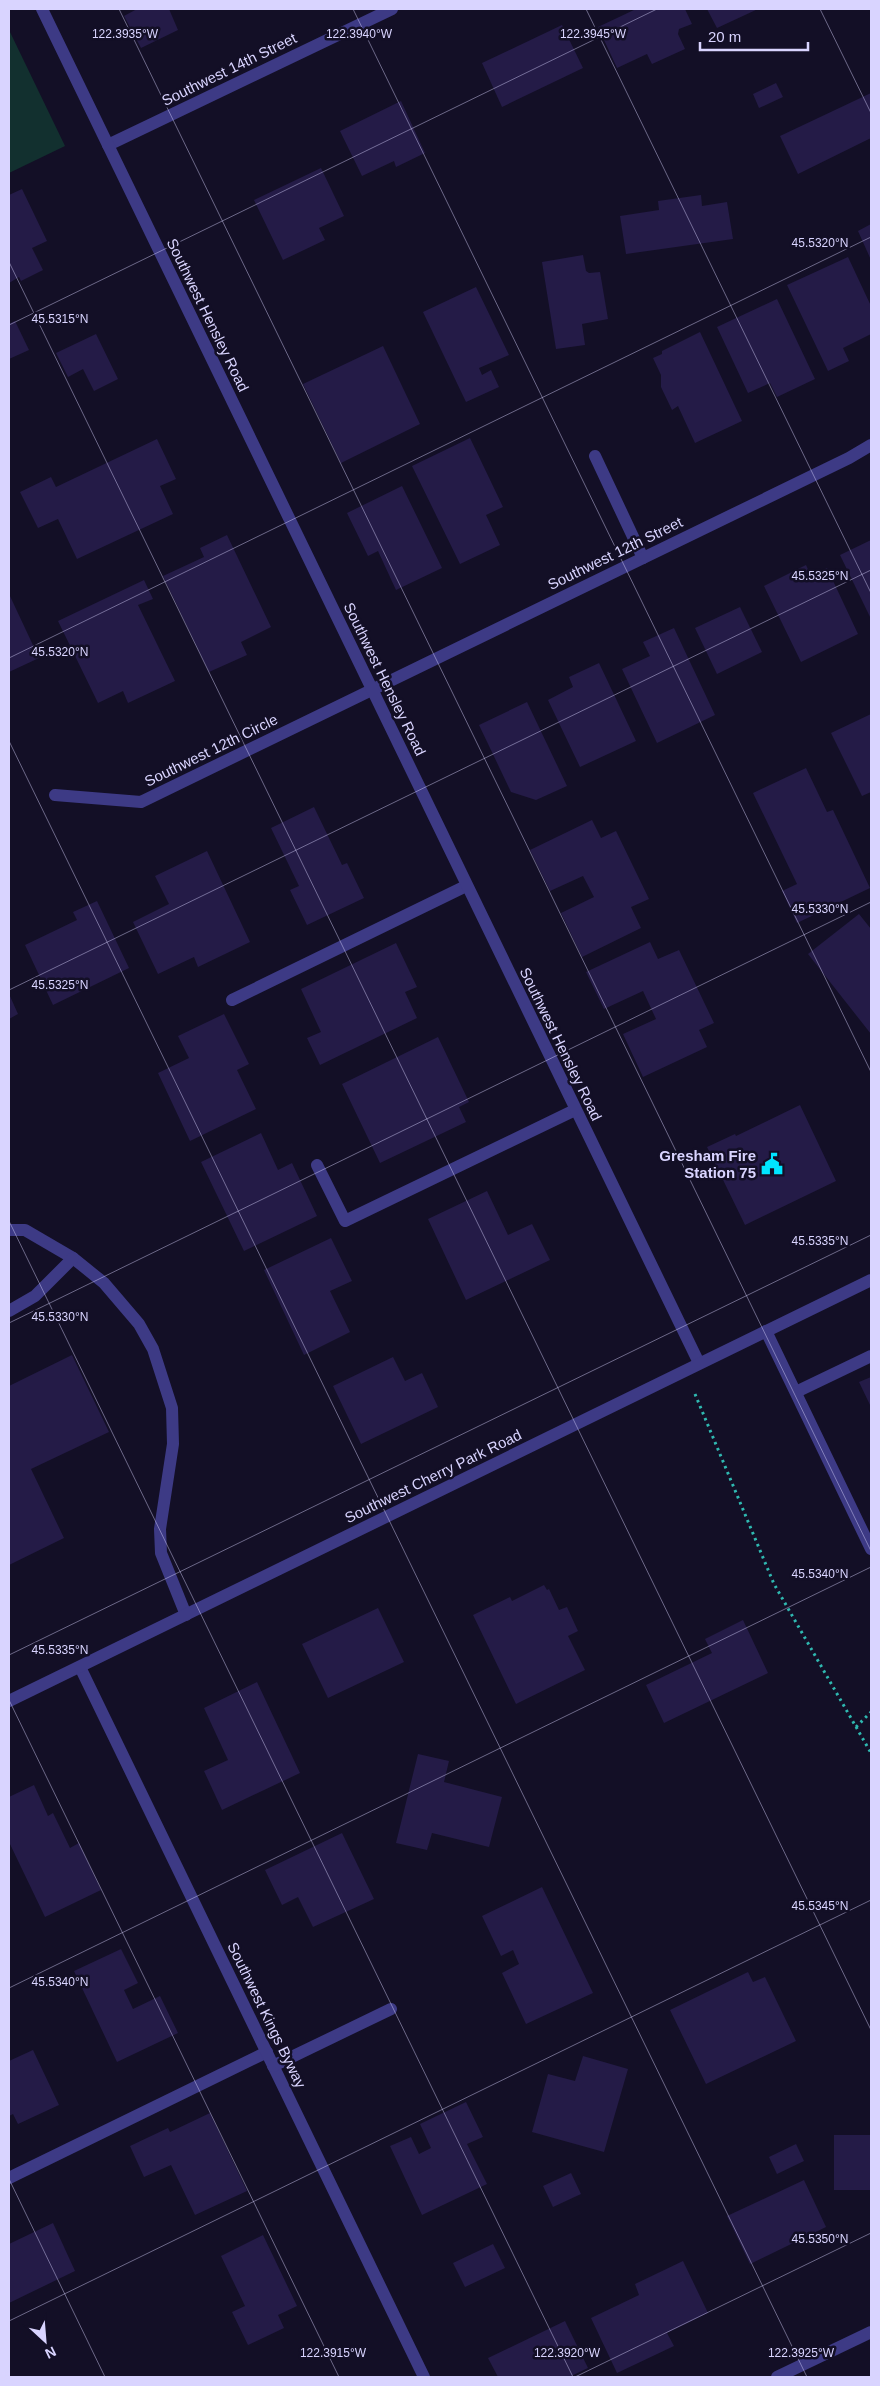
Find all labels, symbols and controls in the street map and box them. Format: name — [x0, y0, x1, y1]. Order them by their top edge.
scale bar — [700, 20, 808, 52]
text: 122.3935°W — [92, 27, 159, 41]
text: 122.3940°W — [326, 27, 393, 41]
text: 122.3945°W — [560, 27, 627, 41]
text: 20 m — [708, 28, 741, 45]
street label: Southwest 14th Street — [159, 29, 300, 109]
street label: Southwest Hensley Road — [163, 236, 253, 394]
text: 45.5320°N — [792, 236, 848, 250]
text: 45.5315°N — [32, 312, 88, 326]
street label: Southwest 12th Street — [545, 513, 686, 593]
text: 45.5325°N — [792, 569, 848, 583]
street label: Southwest Hensley Road — [340, 600, 430, 758]
text: 45.5320°N — [32, 645, 88, 659]
street label: Southwest 12th Circle — [142, 710, 280, 790]
text: 45.5330°N — [792, 902, 848, 916]
street label: Southwest Hensley Road — [516, 965, 606, 1123]
text: 45.5325°N — [32, 978, 88, 992]
place label: Gresham Fire Station 75 — [659, 1147, 756, 1181]
public building icon: Gresham Fire Station 75 — [759, 1151, 785, 1177]
text: 45.5335°N — [792, 1234, 848, 1248]
text: 45.5330°N — [32, 1310, 88, 1324]
street label: Southwest Cherry Park Road — [342, 1426, 524, 1526]
text: 45.5340°N — [792, 1567, 848, 1581]
text: 45.5335°N — [32, 1643, 88, 1657]
text: 45.5345°N — [792, 1899, 848, 1913]
street label: Southwest Kings Byway — [224, 1939, 310, 2091]
text: 45.5340°N — [32, 1975, 88, 1989]
text: 45.5350°N — [792, 2232, 848, 2246]
north arrow — [20, 2316, 70, 2366]
text: N — [43, 2343, 59, 2362]
text: 122.3915°W — [300, 2346, 367, 2360]
text: 122.3920°W — [534, 2346, 601, 2360]
text: 122.3925°W — [768, 2346, 835, 2360]

